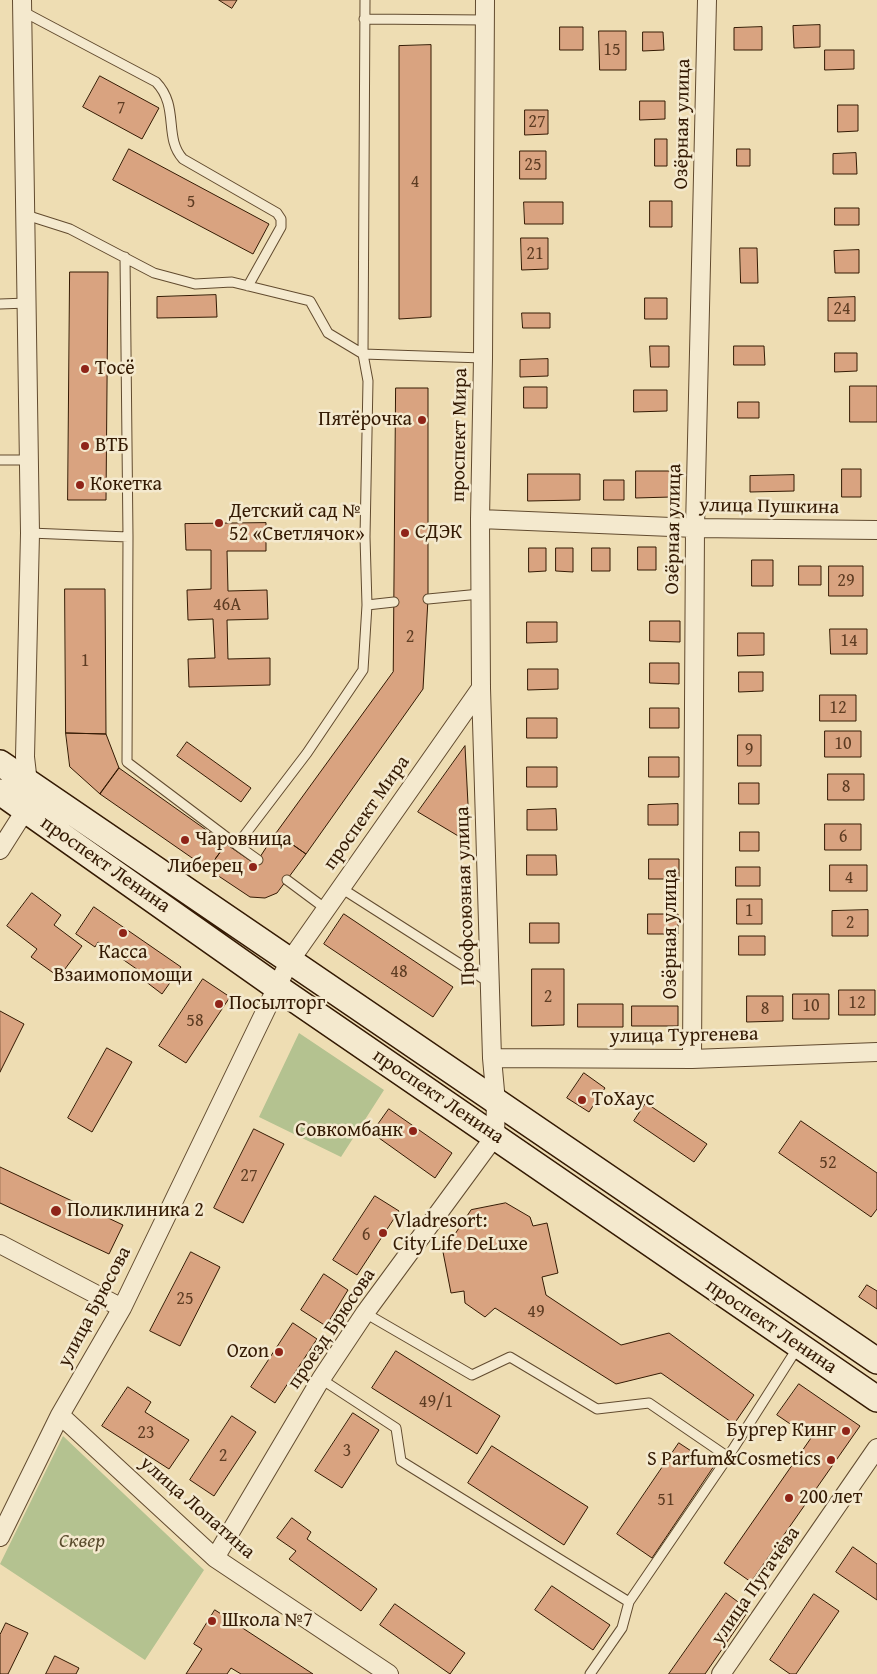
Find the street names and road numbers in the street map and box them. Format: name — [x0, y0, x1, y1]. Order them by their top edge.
street label: Озёрная улица — [670, 58, 696, 190]
street label: проспект Мира — [447, 368, 473, 502]
street label: Озёрная улица — [661, 463, 687, 595]
street label: улица Пушкина — [699, 494, 839, 520]
street label: проспект Мира — [319, 751, 415, 875]
street label: Профсоюзная улица — [451, 806, 481, 986]
street label: проспект Ленина — [35, 811, 175, 919]
street label: Озёрная улица — [659, 869, 683, 999]
street label: улица Тургенева — [609, 1023, 759, 1049]
street label: проспект Ленина — [368, 1044, 508, 1150]
street label: улица Брюсова — [53, 1243, 137, 1371]
street label: проезд Брюсова — [283, 1264, 381, 1394]
street label: проспект Ленина — [701, 1274, 841, 1380]
street label: улица Лопатина — [134, 1451, 260, 1565]
street label: улица Пугачёва — [706, 1522, 806, 1650]

